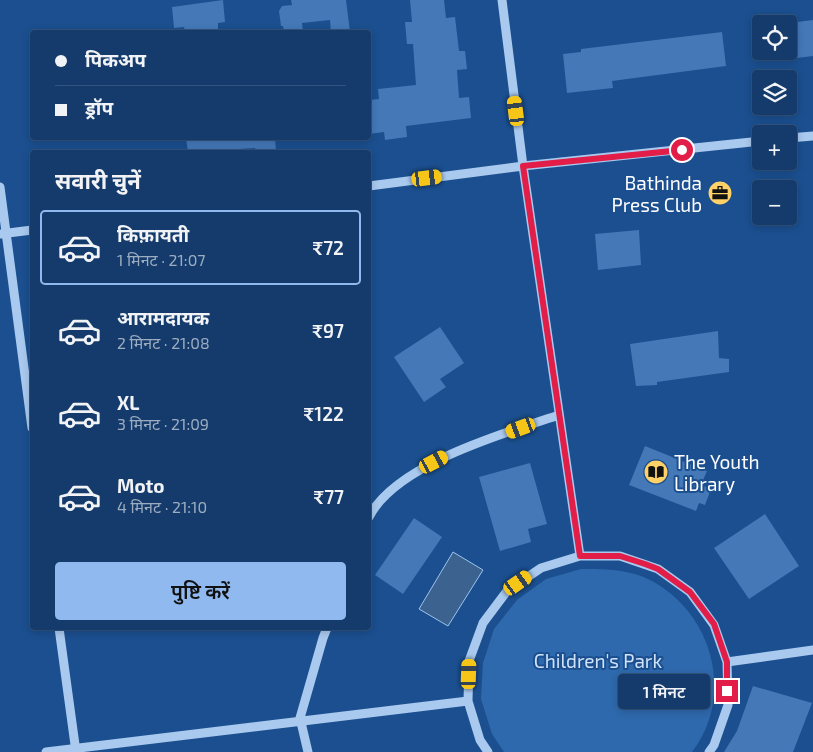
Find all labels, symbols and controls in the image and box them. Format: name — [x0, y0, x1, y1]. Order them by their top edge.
map controls — [752, 15, 797, 225]
button: locate — [752, 15, 797, 60]
text: पिकअप — [85, 48, 146, 71]
button: layers — [752, 70, 797, 115]
car — [506, 95, 525, 127]
text: ड्रॉप — [85, 96, 113, 119]
button: + — [752, 125, 797, 170]
route start — [671, 139, 693, 161]
text: सवारी चुनें — [55, 167, 141, 193]
car — [411, 169, 442, 187]
place label: Bathinda Press Club — [612, 171, 702, 216]
office icon: Bathinda Press Club — [707, 180, 733, 206]
button: − — [752, 180, 797, 225]
text: किफ़ायती — [117, 223, 189, 246]
icon: car — [57, 225, 102, 270]
text: ₹72 — [312, 236, 344, 259]
text: 1 मिनट · 21:07 — [117, 250, 205, 269]
text: आरामदायक — [117, 306, 209, 329]
icon: car — [57, 308, 102, 353]
text: ₹97 — [312, 319, 344, 342]
text: 2 मिनट · 21:08 — [117, 333, 210, 352]
icon: car — [57, 391, 102, 436]
text: XL — [117, 391, 139, 414]
text: ₹122 — [303, 402, 344, 425]
text: 3 मिनट · 21:09 — [117, 414, 209, 433]
car — [504, 416, 537, 440]
car — [417, 448, 450, 476]
place label: The Youth Library — [674, 450, 759, 495]
library icon: The Youth Library — [643, 459, 669, 485]
icon: car — [57, 474, 102, 519]
text: Moto — [117, 474, 165, 497]
text: ₹77 — [313, 485, 344, 508]
text: 4 मिनट · 21:10 — [117, 497, 207, 516]
button: पुष्टि करें — [55, 562, 346, 620]
car — [501, 568, 534, 598]
park label: Children's Park — [534, 649, 662, 672]
car — [460, 659, 477, 689]
callout: 1 मिनट — [617, 674, 710, 708]
route end — [716, 680, 738, 702]
text: 1 मिनट — [643, 682, 685, 701]

